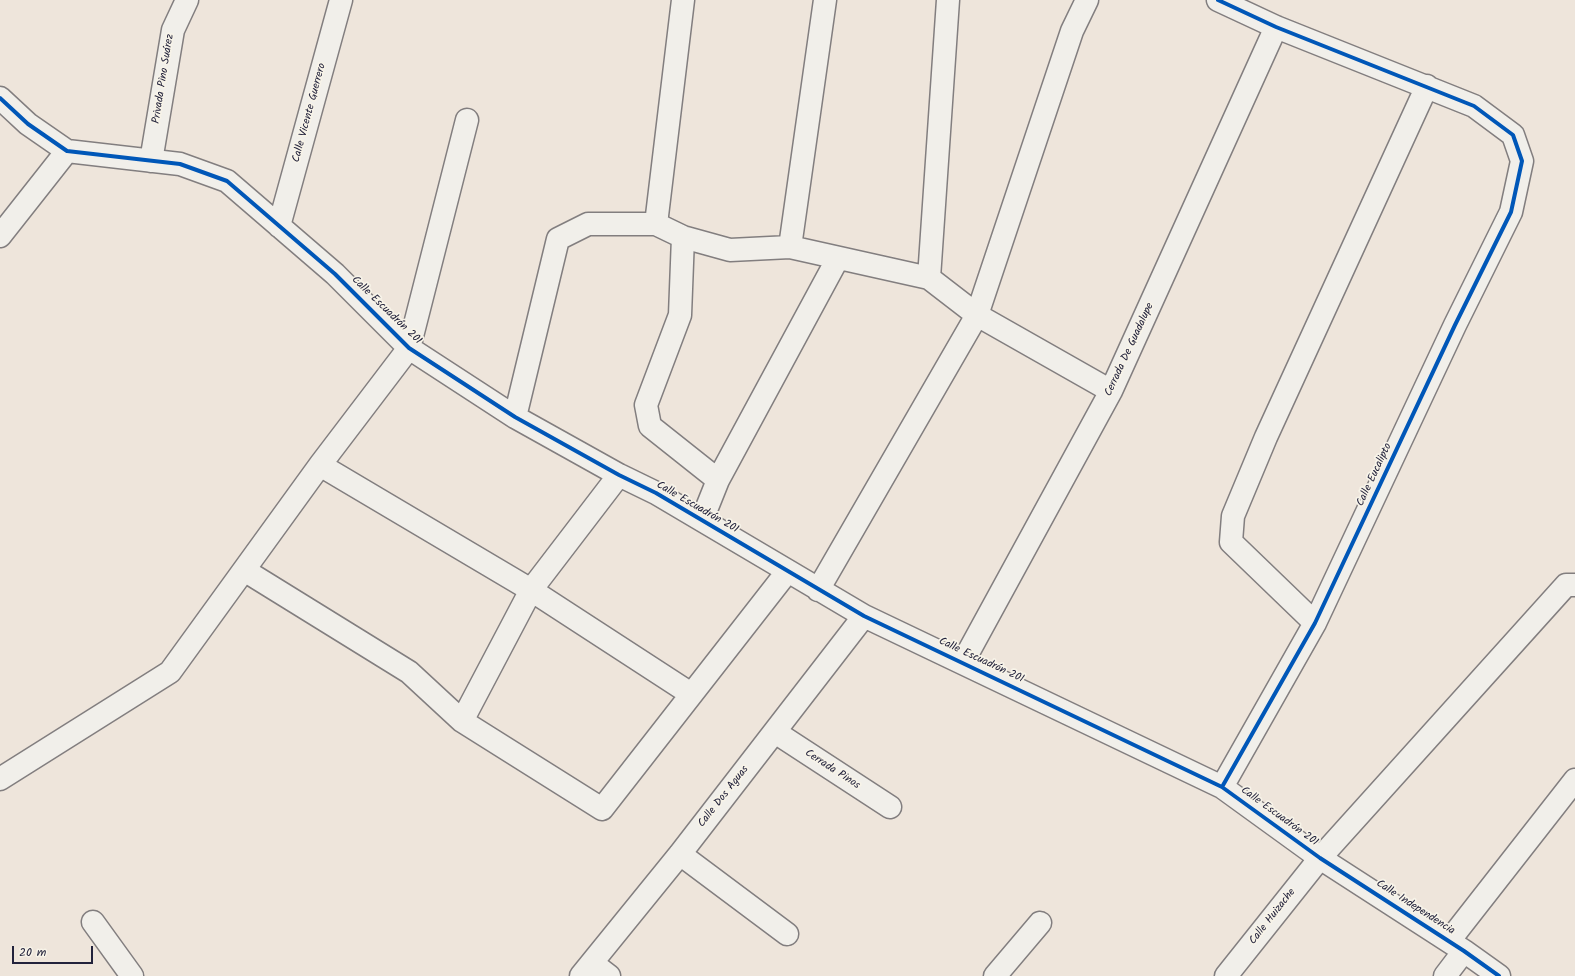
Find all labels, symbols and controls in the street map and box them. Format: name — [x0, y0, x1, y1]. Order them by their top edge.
street label: Privada Pino Suárez — [150, 33, 178, 125]
street label: Calle Vicente Guerrero — [290, 62, 330, 164]
street label: Calle Escuadrón 201 — [348, 274, 424, 348]
street label: Cerrada De Guadalupe — [1103, 301, 1157, 399]
street label: Calle Eucalipto — [1355, 441, 1395, 509]
street label: Calle Escuadrón 201 — [654, 479, 740, 537]
street label: Calle Escuadrón 201 — [936, 635, 1026, 687]
street label: Cerrada Pinos — [802, 747, 862, 793]
street label: Calle Dos Aguas — [696, 763, 752, 831]
street label: Calle Escuadrón 201 — [1238, 784, 1320, 850]
street label: Calle Independencia — [1373, 878, 1457, 938]
street label: Calle Huizache — [1247, 886, 1299, 948]
scale bar — [14, 938, 95, 964]
text: 20 m — [19, 943, 46, 962]

